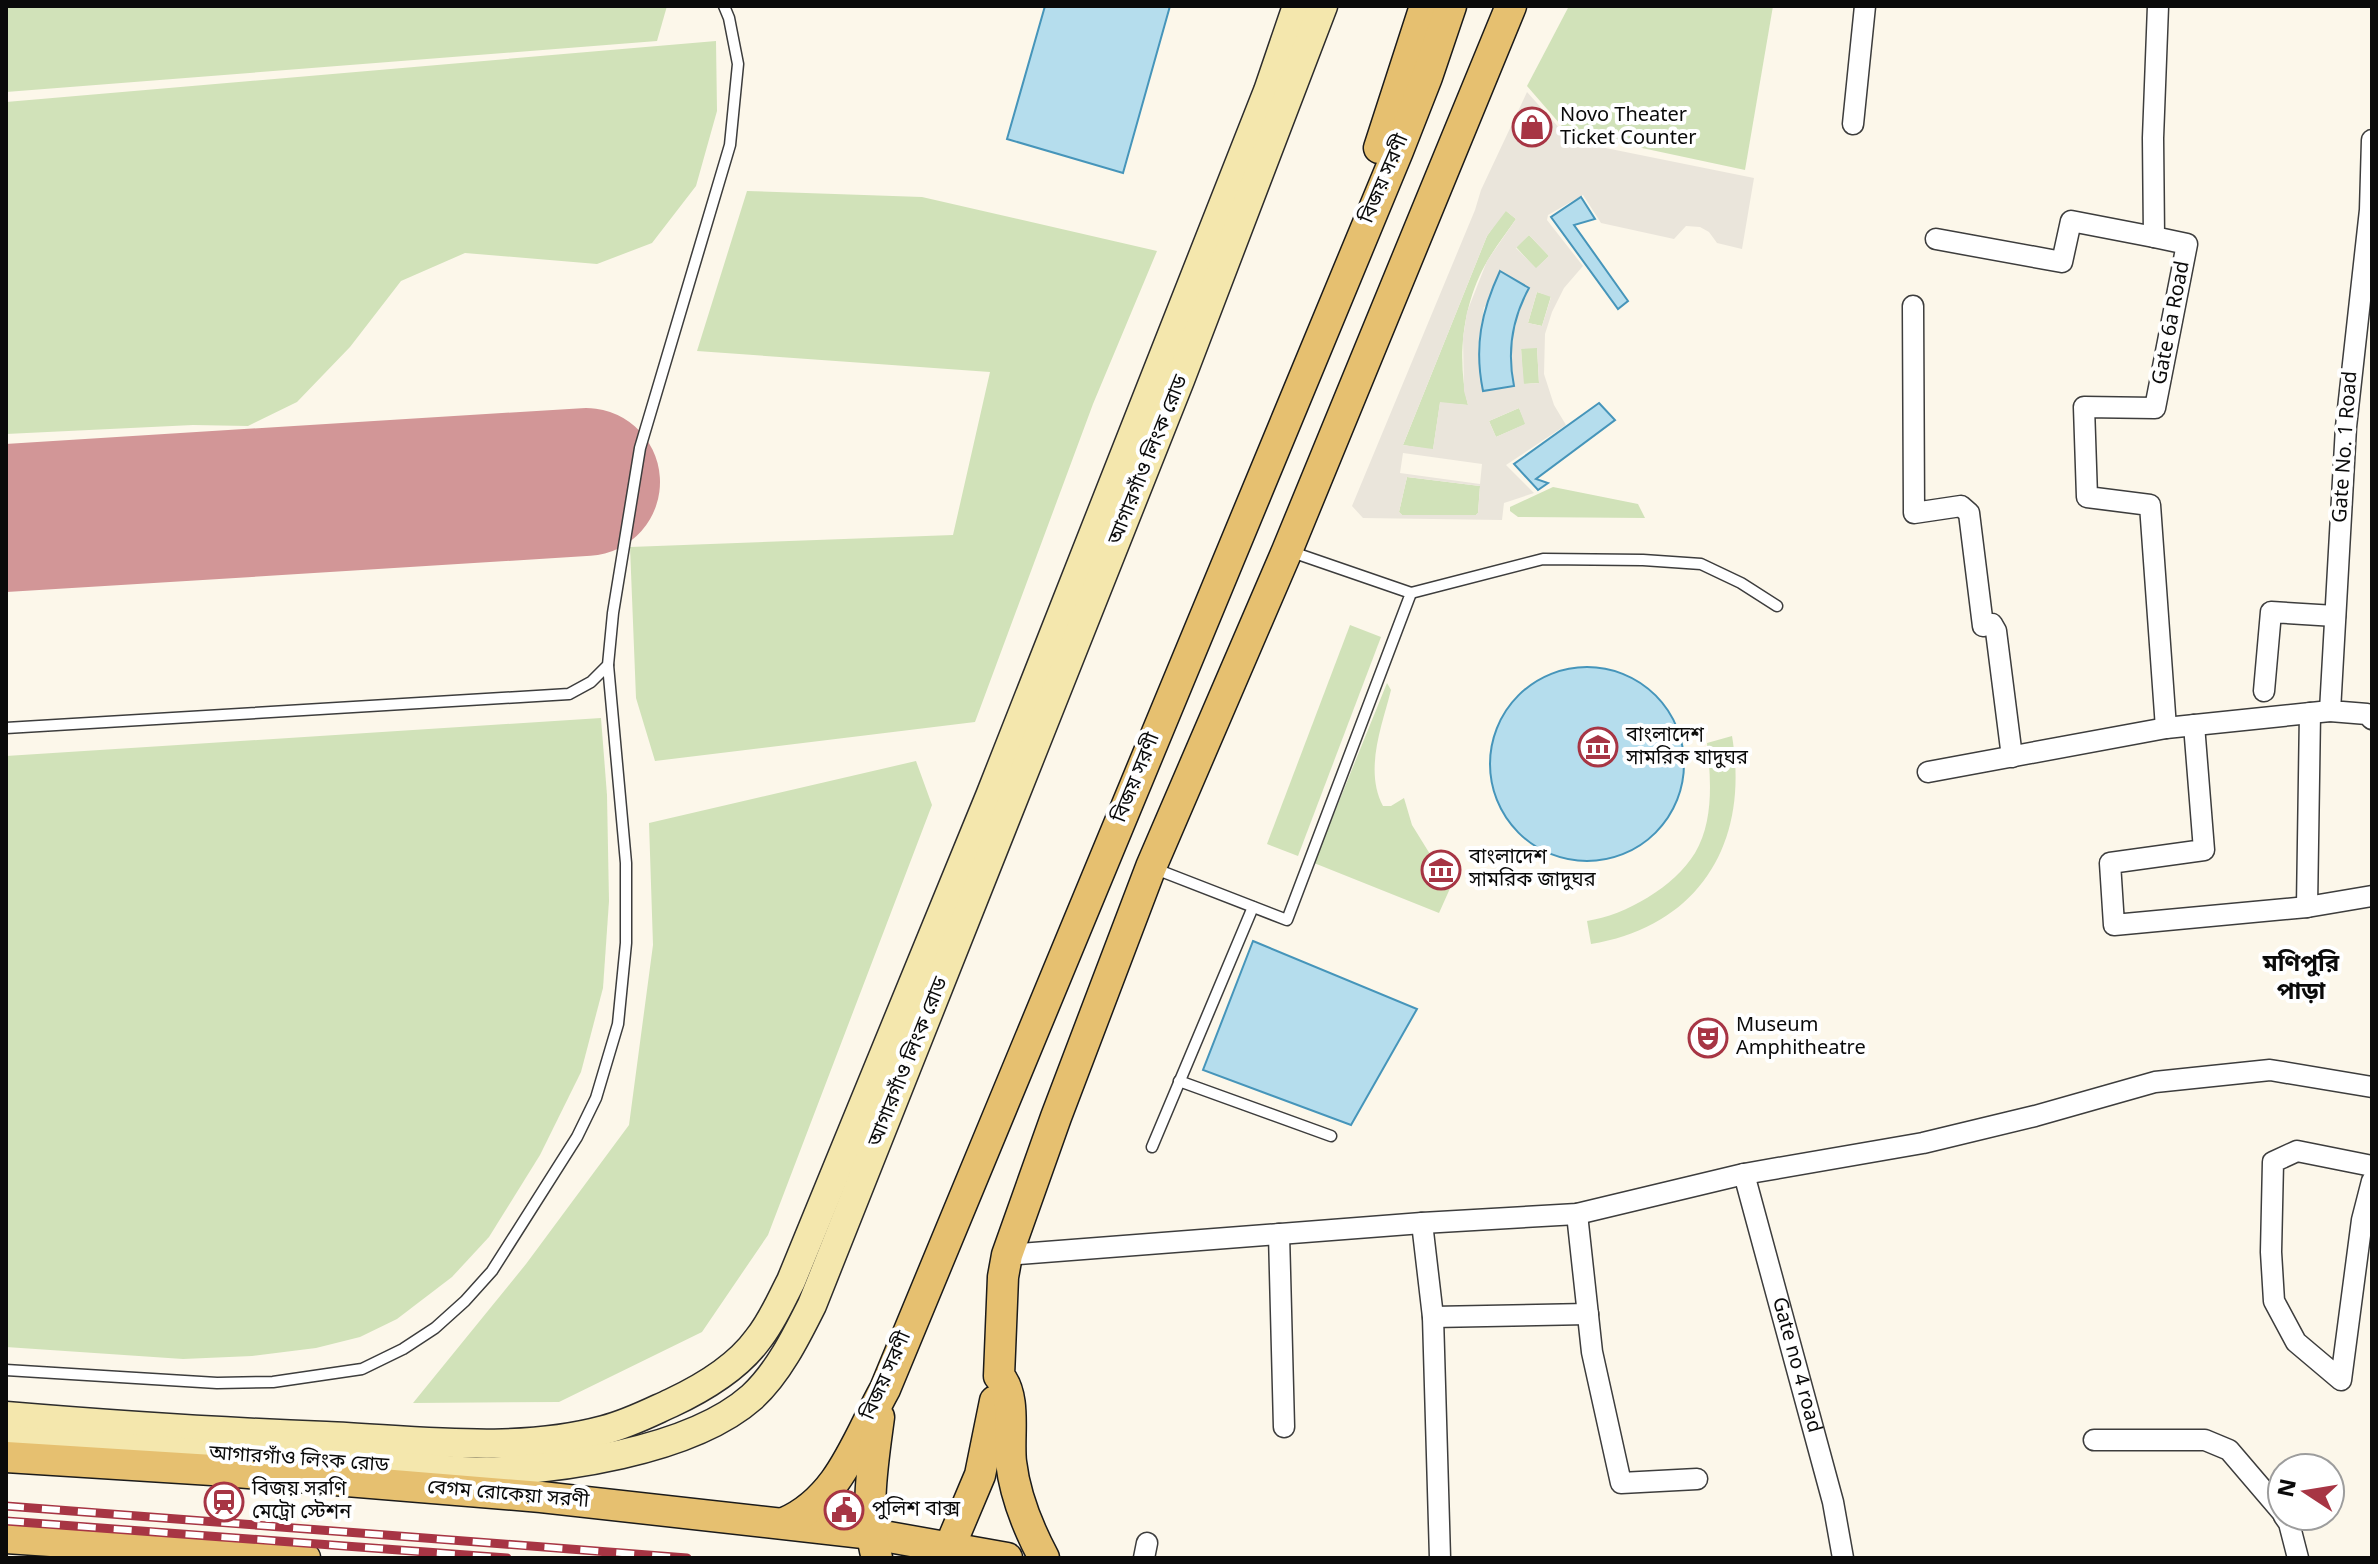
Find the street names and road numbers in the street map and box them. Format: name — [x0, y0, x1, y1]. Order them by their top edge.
street label: বিজয় সরণী — [1353, 130, 1416, 228]
street label: Gate 6a Road — [2147, 259, 2197, 387]
street label: আগারগাঁও লিংক রোড — [1102, 370, 1195, 549]
street label: Gate No. 1 Road — [2328, 370, 2364, 524]
street label: বিজয় সরণী — [1106, 728, 1167, 828]
street label: আগারগাঁও লিংক রোড — [862, 972, 955, 1151]
street label: Gate no 4 road — [1765, 1294, 1827, 1436]
street label: বিজয় সরণী — [855, 1327, 918, 1425]
street label: আগারগাঁও লিংক রোড — [207, 1440, 391, 1479]
street label: বেগম রোকেয়া সরণী — [426, 1474, 591, 1515]

